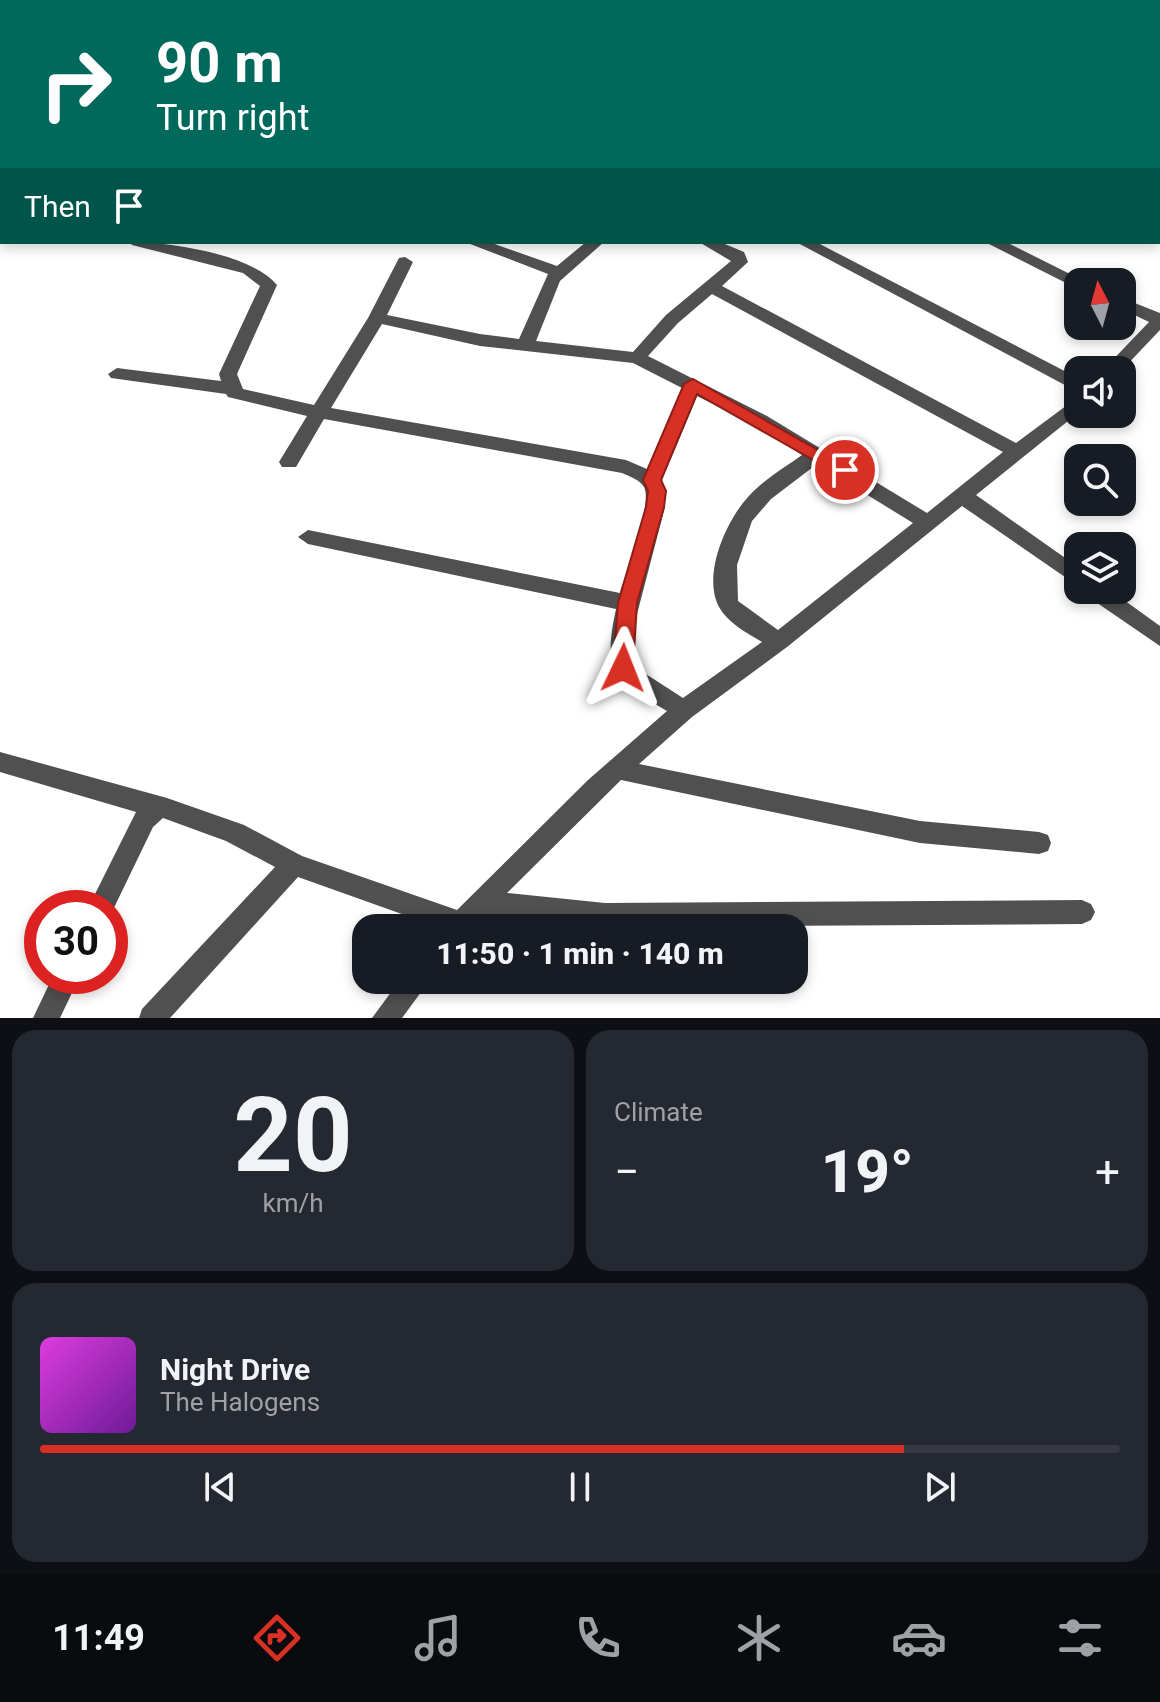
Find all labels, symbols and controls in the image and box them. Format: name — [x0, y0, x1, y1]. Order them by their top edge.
text: 90 m — [156, 30, 283, 96]
icon: right — [24, 32, 128, 136]
text: Turn right — [156, 97, 309, 139]
icon: arrive — [107, 184, 151, 228]
text: Then — [24, 189, 91, 224]
north arrow — [1064, 268, 1136, 340]
map controls — [1064, 268, 1136, 604]
button: sound — [1064, 356, 1136, 428]
pin — [811, 436, 879, 504]
button: search — [1064, 444, 1136, 516]
icon: arrive — [823, 448, 867, 492]
button: layers — [1064, 532, 1136, 604]
position arrow — [581, 626, 665, 710]
speed limit sign: 30 — [24, 890, 128, 994]
text: 11:50 · 1 min · 140 m — [436, 936, 724, 971]
text: 20 — [233, 1075, 353, 1196]
text: Climate — [614, 1097, 703, 1127]
text: 19° — [821, 1136, 914, 1207]
text: − — [614, 1146, 639, 1198]
text: + — [1095, 1146, 1120, 1198]
text: km/h — [262, 1188, 324, 1218]
text: Night Drive — [160, 1352, 310, 1387]
text: The Halogens — [160, 1387, 320, 1417]
icon: previous — [198, 1465, 242, 1509]
icon: pause — [558, 1465, 602, 1509]
icon: next — [918, 1465, 962, 1509]
icon: directions — [249, 1610, 305, 1666]
icon: music — [410, 1610, 466, 1666]
icon: phone — [570, 1610, 626, 1666]
icon: climate — [731, 1610, 787, 1666]
icon: car — [891, 1610, 947, 1666]
icon: filters — [1052, 1610, 1108, 1666]
text: 11:49 — [52, 1617, 145, 1659]

